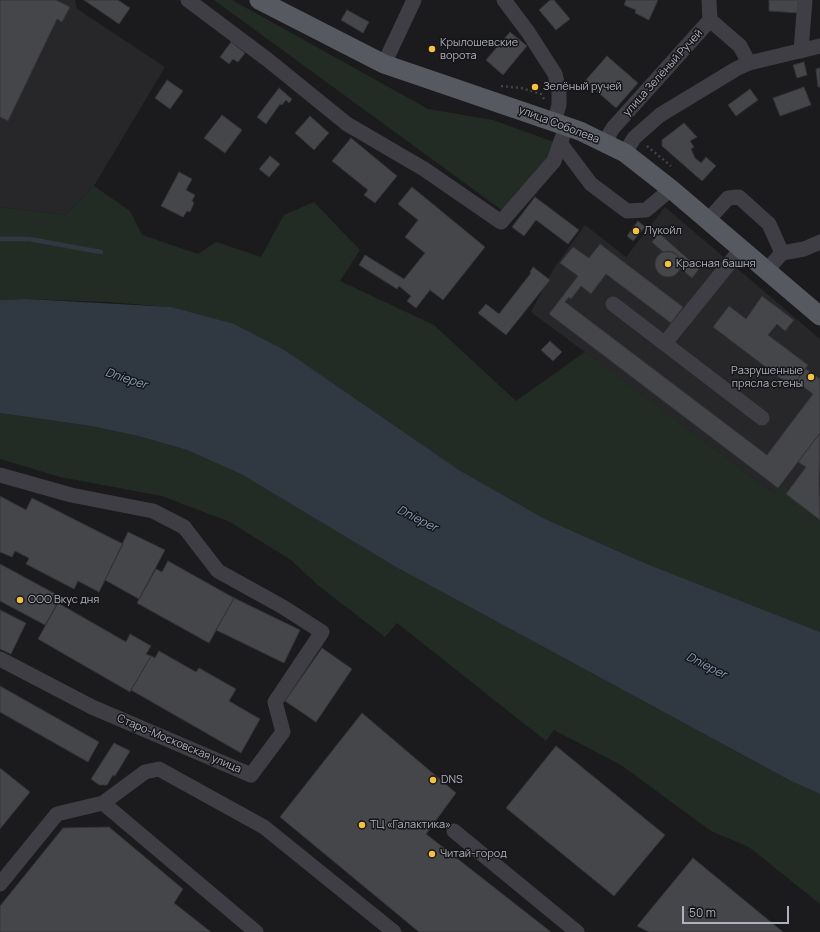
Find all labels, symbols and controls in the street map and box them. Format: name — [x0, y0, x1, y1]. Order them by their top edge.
street label: улица Зелёный Ручей — [620, 27, 706, 119]
place label: Крылошевские ворота — [440, 36, 518, 62]
marker: Крылошевские ворота — [427, 44, 437, 54]
place label: Зелёный ручей — [543, 80, 622, 94]
marker: Зелёный ручей — [530, 82, 540, 92]
street label: улица Соболева — [517, 104, 601, 146]
place label: Лукойл — [644, 224, 682, 238]
marker: Лукойл — [631, 226, 641, 236]
place label: Красная башня — [676, 257, 756, 271]
marker: Красная башня — [663, 259, 673, 269]
place label: Разрушенные прясла стены — [731, 364, 803, 390]
water label: Dnieper — [103, 365, 149, 393]
marker: Разрушенные прясла стены — [806, 372, 816, 382]
water label: Dnieper — [394, 503, 440, 535]
place label: ООО Вкус дня — [28, 593, 99, 607]
marker: ООО Вкус дня — [15, 595, 25, 605]
water label: Dnieper — [683, 650, 729, 682]
street label: Старо-Московская улица — [115, 712, 243, 776]
place label: DNS — [441, 773, 463, 787]
marker: DNS — [428, 775, 438, 785]
place label: ТЦ «Галактика» — [370, 818, 451, 832]
marker: ТЦ «Галактика» — [357, 820, 367, 830]
place label: Читай-город — [440, 847, 507, 861]
marker: Читай-город — [427, 849, 437, 859]
scale bar — [684, 898, 791, 924]
text: 50 m — [689, 904, 716, 921]

